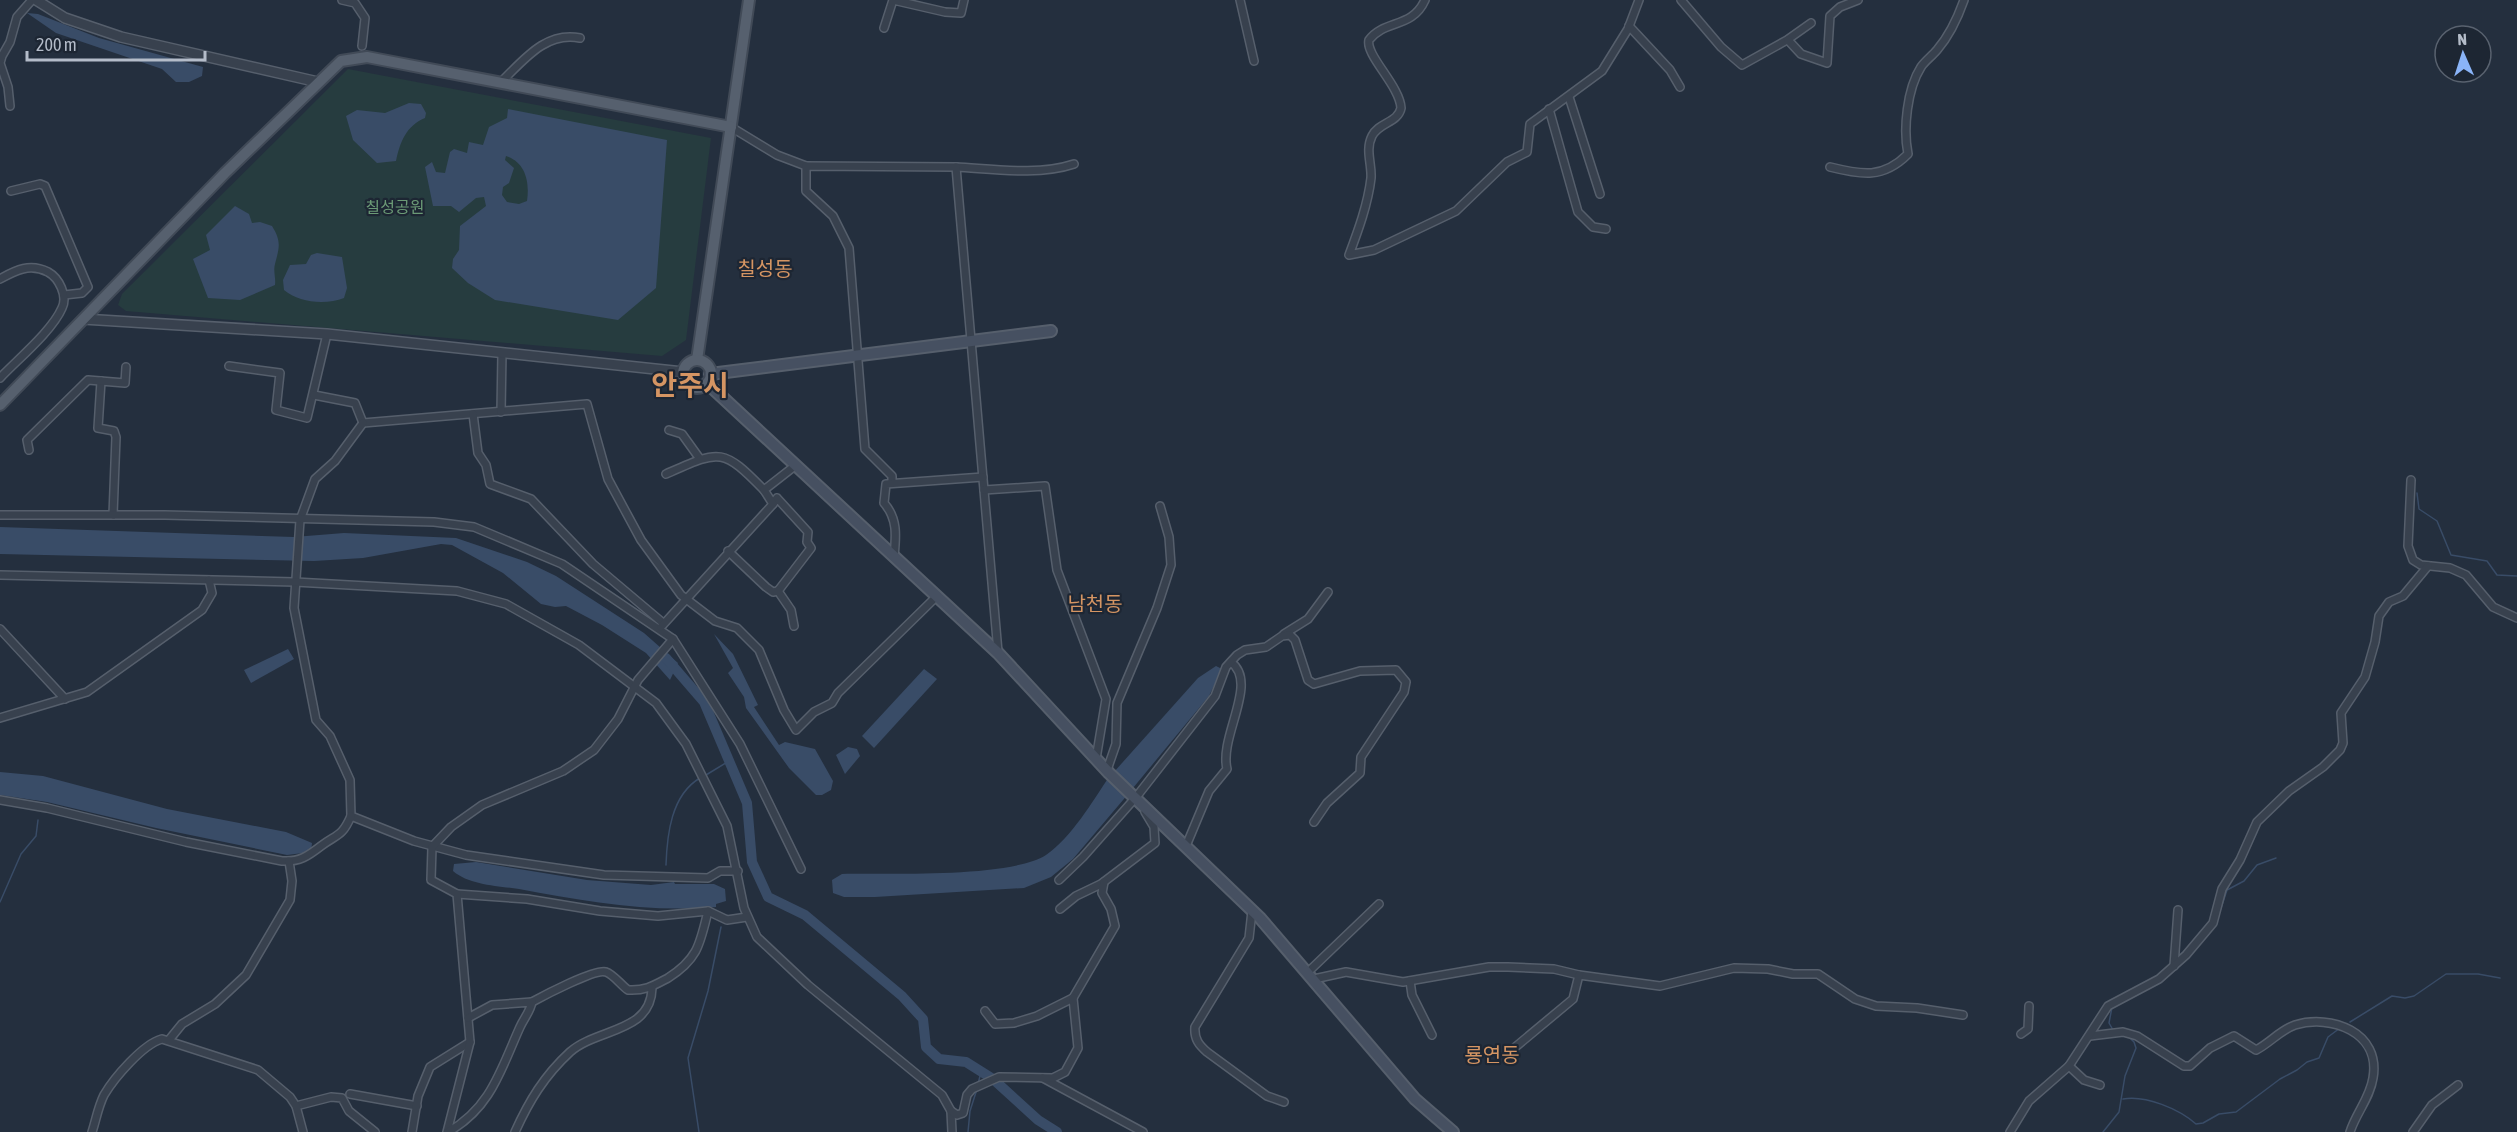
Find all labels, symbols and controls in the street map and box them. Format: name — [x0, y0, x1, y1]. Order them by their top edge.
scale bar — [27, 24, 206, 62]
north arrow — [2433, 24, 2493, 84]
text: N — [2457, 30, 2467, 48]
text: 200 m — [36, 34, 77, 55]
park label: 칠성공원 — [366, 198, 424, 216]
district label: 칠성동 — [737, 257, 793, 280]
district label: 안주시 — [651, 369, 729, 401]
district label: 남천동 — [1067, 592, 1123, 615]
district label: 룡연동 — [1464, 1043, 1520, 1066]

